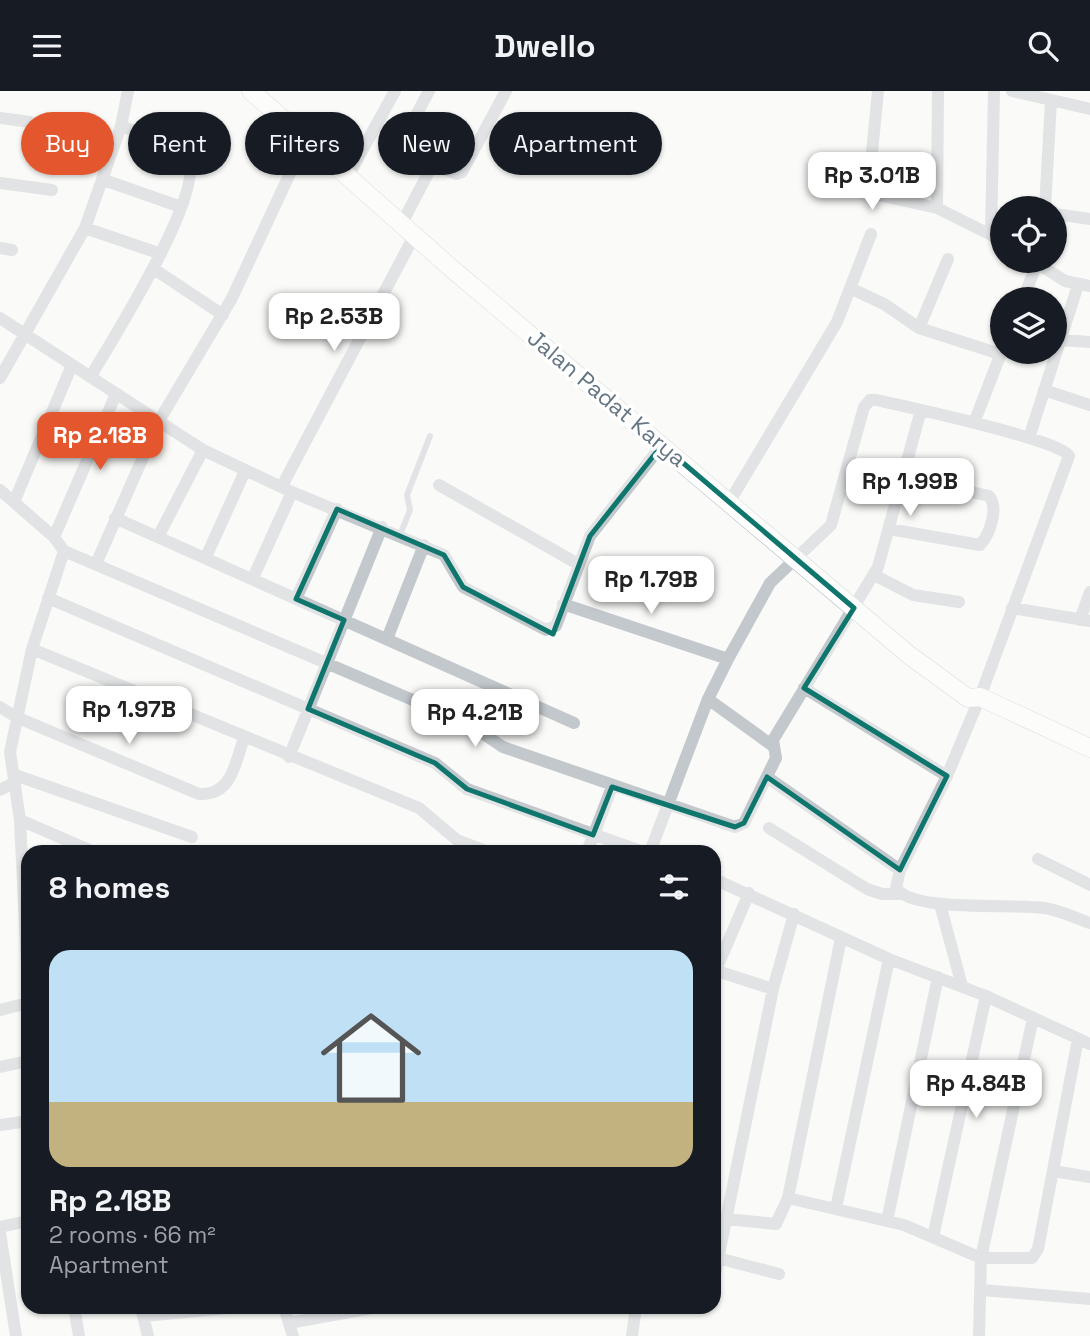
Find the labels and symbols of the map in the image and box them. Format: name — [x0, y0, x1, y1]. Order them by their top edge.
pin: Rp 3.01B — [800, 152, 944, 212]
pin: Rp 2.53B — [262, 293, 406, 353]
street label: Jalan Padat Karya — [521, 323, 693, 473]
pin: Rp 2.18B — [28, 413, 172, 472]
pin: Rp 1.99B — [838, 459, 982, 518]
pin: Rp 1.79B — [579, 557, 723, 616]
pin: Rp 1.97B — [57, 687, 201, 746]
pin: Rp 4.21B — [403, 689, 547, 749]
pin: Rp 4.84B — [904, 1061, 1048, 1120]

